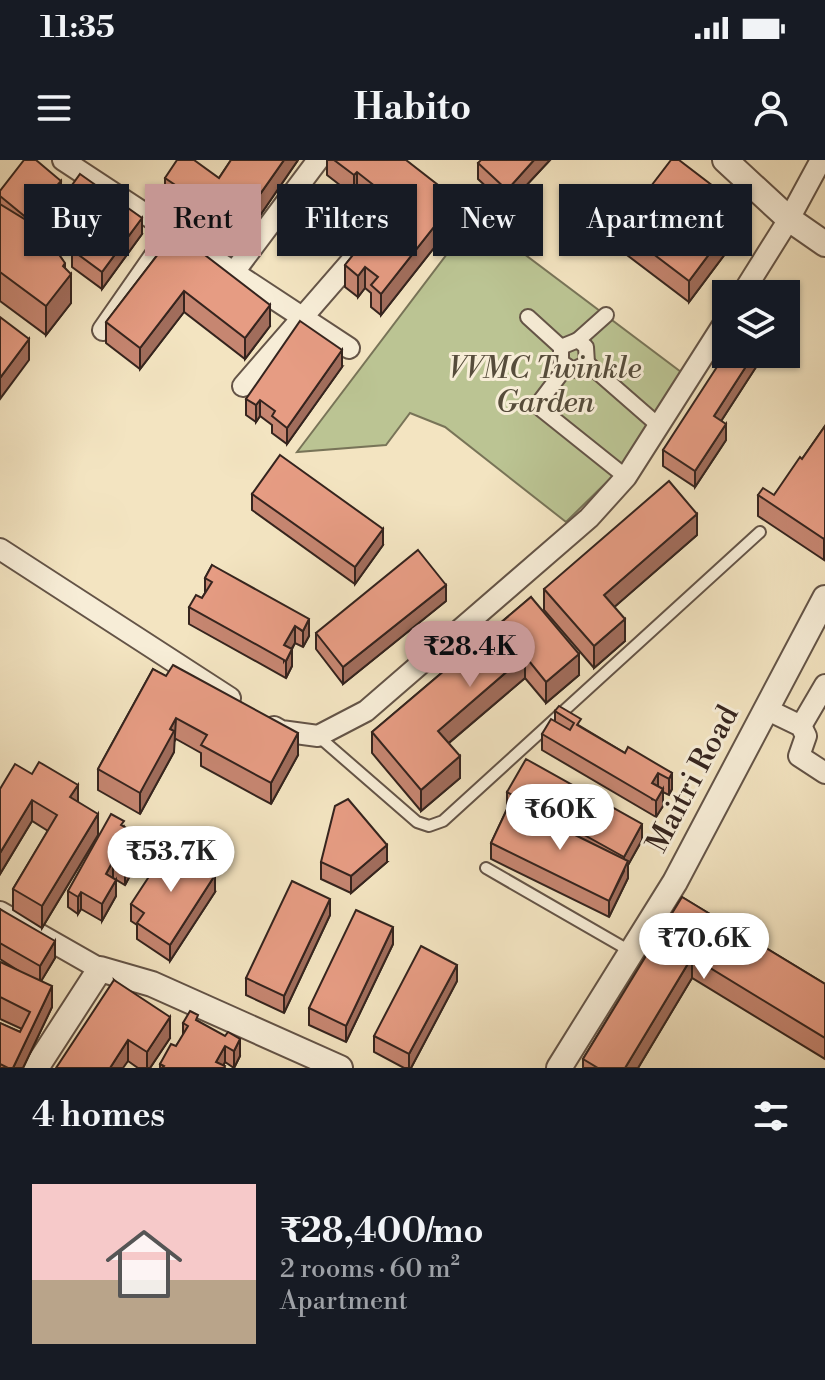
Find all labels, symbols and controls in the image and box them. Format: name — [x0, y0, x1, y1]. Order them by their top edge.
text: 11:35 — [40, 9, 115, 47]
icon: menu — [32, 86, 76, 130]
text: Habito — [354, 86, 471, 131]
icon: person — [749, 86, 793, 130]
chip: Buy — [24, 184, 129, 256]
chip: Rent — [145, 184, 261, 256]
chip: Filters — [277, 184, 417, 256]
chip: New — [433, 184, 543, 256]
chip: Apartment — [559, 184, 752, 256]
map controls — [712, 280, 800, 368]
button: layers — [712, 280, 800, 368]
park label: VVMC Twinkle Garden — [448, 350, 642, 422]
pin: ₹28.4K — [405, 621, 535, 689]
text: ₹28.4K — [423, 631, 517, 663]
street label: Maitri Road — [638, 699, 748, 859]
pin: ₹60K — [513, 784, 607, 852]
text: ₹60K — [524, 794, 596, 826]
pin: ₹53.7K — [106, 826, 236, 894]
text: ₹53.7K — [125, 836, 217, 868]
pin: ₹70.6K — [639, 913, 769, 981]
text: ₹70.6K — [657, 923, 751, 955]
icon: filters — [749, 1094, 793, 1138]
text: 4 homes — [32, 1095, 165, 1137]
text: ₹28,400/mo — [280, 1211, 484, 1253]
icon: home — [96, 1216, 192, 1312]
text: 2 rooms · 60 m² — [280, 1253, 460, 1285]
text: Apartment — [280, 1285, 408, 1317]

